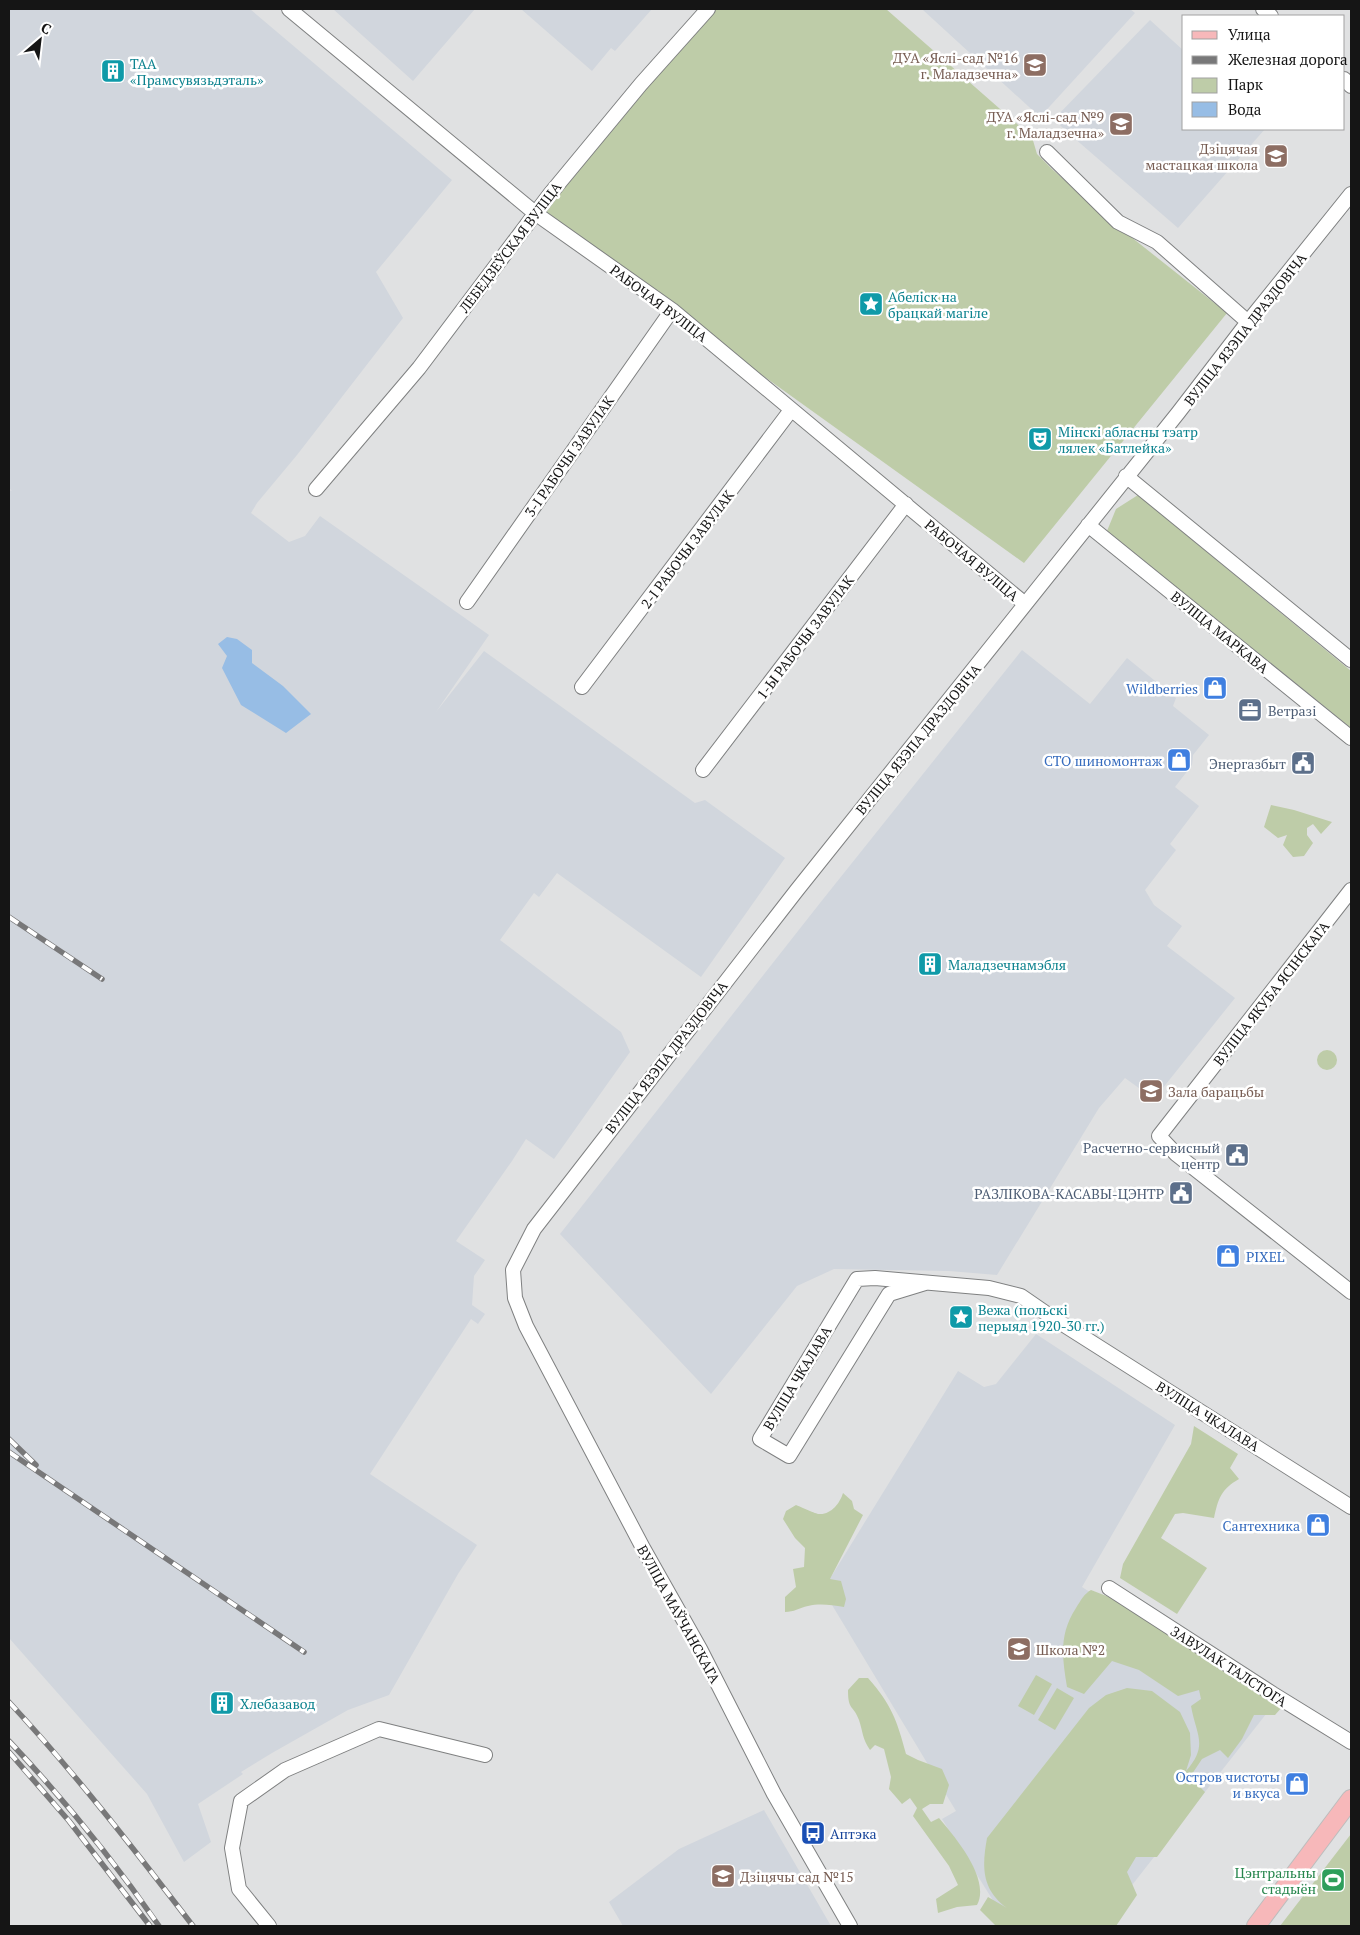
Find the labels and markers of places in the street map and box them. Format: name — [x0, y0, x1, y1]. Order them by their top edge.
place label: ДУА «Яслі-сад №16 г. Маладзечна» — [893, 48, 1019, 83]
school or university icon: ДУА «Яслі-сад №16 г. Маладзечна» — [1022, 52, 1048, 78]
place label: ТАА «Прамсувязьдэталь» — [130, 54, 264, 89]
building icon: ТАА «Прамсувязьдэталь» — [100, 58, 126, 84]
place label: ДУА «Яслі-сад №9 г. Маладзечна» — [987, 107, 1104, 142]
school or university icon: ДУА «Яслі-сад №9 г. Маладзечна» — [1108, 111, 1134, 137]
place label: Дзіцячая мастацкая школа — [1145, 139, 1258, 174]
school or university icon: Дзіцячая мастацкая школа — [1263, 143, 1289, 169]
place label: Абеліск на брацкай магіле — [888, 287, 988, 322]
place icon: Абеліск на брацкай магіле — [858, 291, 884, 317]
place label: Мінскі абласны тэатр лялек «Батлейка» — [1058, 422, 1198, 457]
theatre icon: Мінскі абласны тэатр лялек «Батлейка» — [1027, 426, 1053, 452]
shop icon: Wildberries — [1202, 675, 1228, 701]
place label: Wildberries — [1126, 679, 1198, 698]
office icon: Ветразі — [1237, 697, 1263, 723]
place label: Ветразі — [1268, 701, 1316, 720]
shop icon: СТО шиномонтаж — [1166, 747, 1192, 773]
public building icon: Энергазбыт — [1290, 750, 1316, 776]
place label: СТО шиномонтаж — [1044, 751, 1163, 770]
place label: Энергазбыт — [1209, 754, 1286, 773]
building icon: Маладзечнамэбля — [917, 951, 943, 977]
place label: Маладзечнамэбля — [948, 955, 1066, 974]
school or university icon: Зала барацьбы — [1138, 1078, 1164, 1104]
place label: Зала барацьбы — [1168, 1082, 1264, 1101]
place label: Расчетно-сервисный центр — [1083, 1138, 1220, 1173]
public building icon: Расчетно-сервисный центр — [1224, 1142, 1250, 1168]
public building icon: РАЗЛІКОВА-КАСАВЫ-ЦЭНТР — [1168, 1180, 1194, 1206]
place label: РАЗЛІКОВА-КАСАВЫ-ЦЭНТР — [974, 1184, 1164, 1203]
shop icon: PIXEL — [1215, 1243, 1241, 1269]
place label: PIXEL — [1246, 1247, 1285, 1266]
place label: Вежа (польскі перыяд 1920-30 гг.) — [978, 1300, 1105, 1335]
place icon: Вежа (польскі перыяд 1920-30 гг.) — [948, 1304, 974, 1330]
shop icon: Сантехника — [1305, 1512, 1331, 1538]
place label: Сантехника — [1223, 1516, 1300, 1535]
school or university icon: Школа №2 — [1006, 1636, 1032, 1662]
place label: Школа №2 — [1036, 1640, 1105, 1659]
building icon: Хлебазавод — [209, 1690, 235, 1716]
place label: Хлебазавод — [240, 1694, 315, 1713]
place label: Остров чистоты и вкуса — [1175, 1767, 1280, 1802]
shop icon: Остров чистоты и вкуса — [1284, 1771, 1310, 1797]
bus stop icon: Аптэка — [800, 1820, 826, 1846]
place label: Аптэка — [830, 1824, 877, 1843]
school or university icon: Дзіцячы сад №15 — [710, 1863, 736, 1889]
place label: Цэнтральны стадыён — [1235, 1863, 1316, 1898]
place label: Дзіцячы сад №15 — [740, 1867, 854, 1886]
sports icon: Цэнтральны стадыён — [1320, 1867, 1346, 1893]

